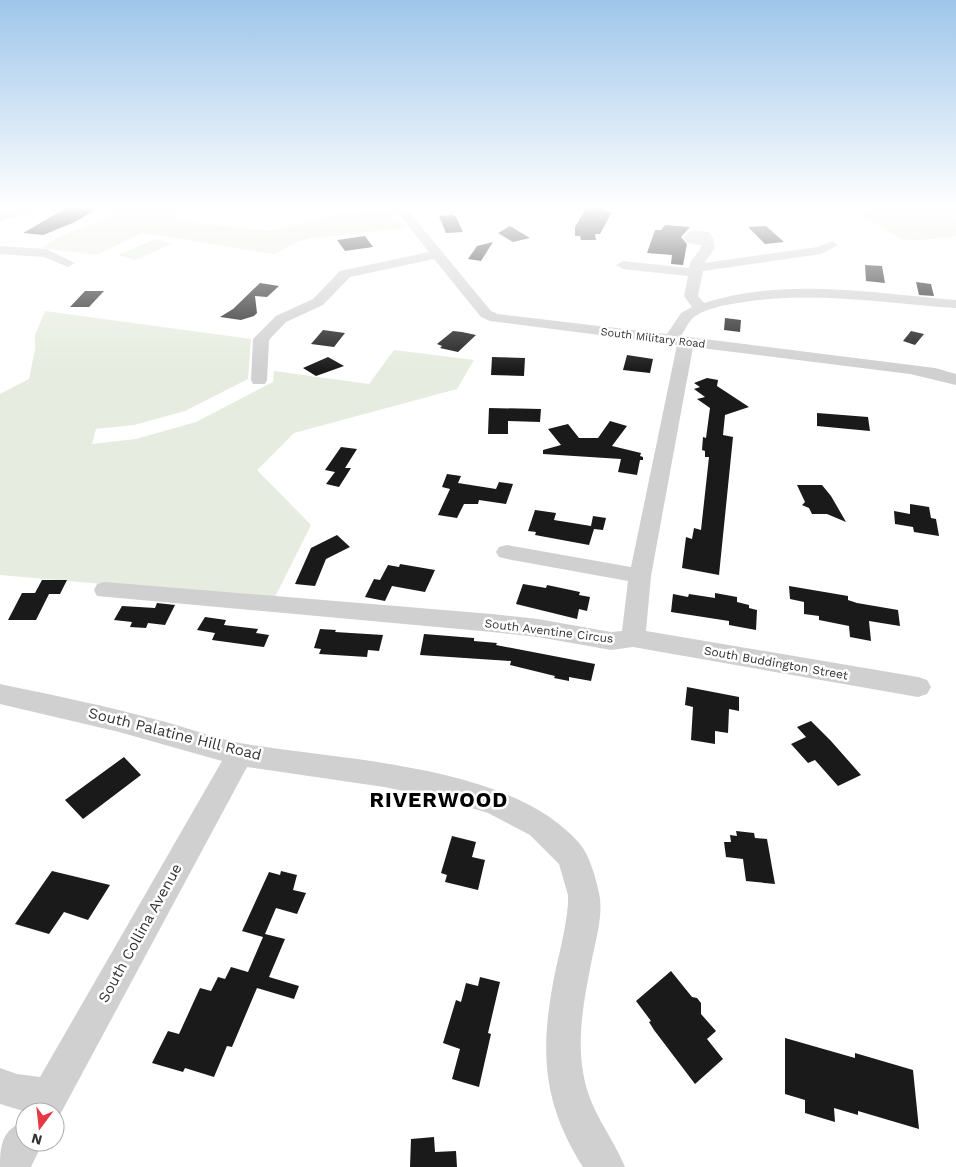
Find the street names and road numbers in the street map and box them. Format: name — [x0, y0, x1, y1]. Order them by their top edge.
street label: South Military Road — [600, 325, 706, 351]
street label: South Aventine Circus — [484, 616, 614, 646]
street label: South Buddington Street — [703, 643, 849, 683]
street label: South Palatine Hill Road — [87, 704, 263, 764]
street label: South Collina Avenue — [94, 860, 186, 1006]

